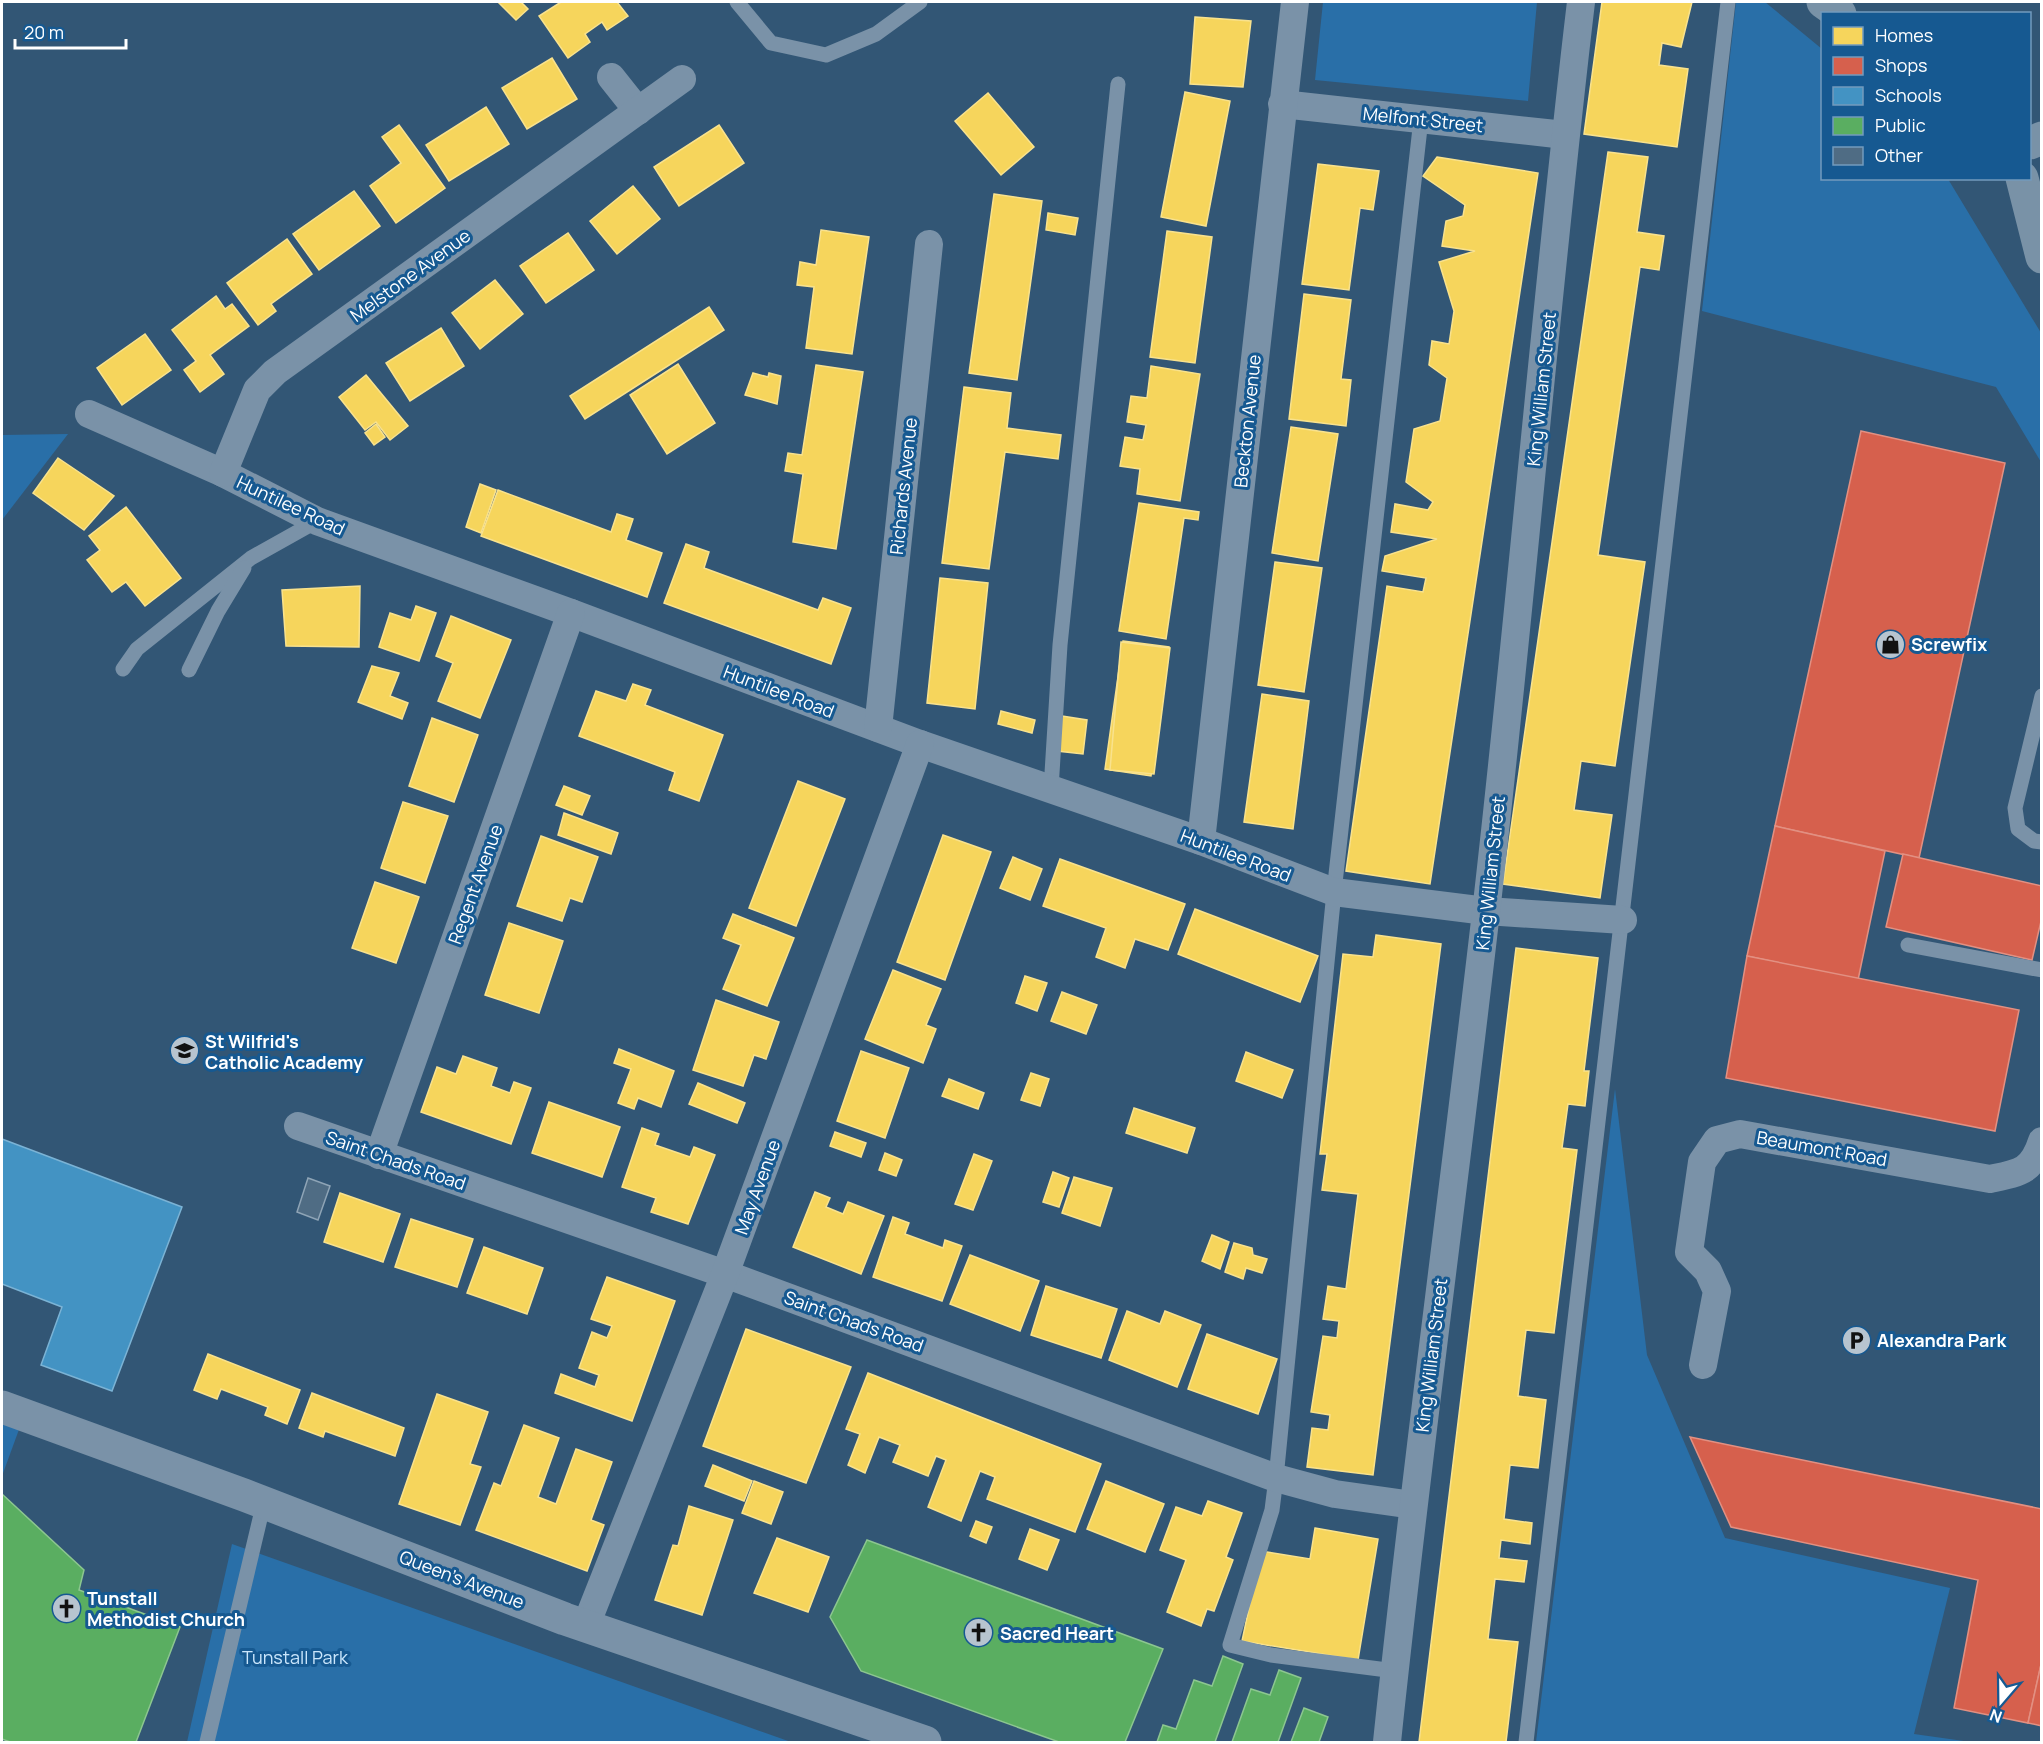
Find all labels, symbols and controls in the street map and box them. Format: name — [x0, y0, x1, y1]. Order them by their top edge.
scale bar — [15, 12, 126, 50]
legend — [1821, 12, 2031, 180]
text: 20 m — [24, 20, 64, 44]
text: Homes — [1875, 23, 1933, 47]
text: Shops — [1875, 53, 1927, 77]
text: Schools — [1875, 83, 1942, 107]
street label: Melfont Street — [1362, 101, 1484, 137]
text: Public — [1875, 113, 1926, 137]
text: Other — [1875, 143, 1923, 167]
street label: Melstone Avenue — [345, 223, 475, 327]
street label: King William Street — [1521, 311, 1561, 467]
street label: Beckton Avenue — [1228, 353, 1266, 489]
street label: Richards Avenue — [884, 416, 922, 556]
street label: Huntilee Road — [233, 469, 349, 541]
shop icon: Screwfix — [1874, 628, 1906, 660]
place label: Screwfix — [1911, 632, 1987, 656]
street label: Huntilee Road — [720, 659, 838, 723]
street label: King William Street — [1470, 795, 1510, 951]
street label: Regent Avenue — [442, 821, 508, 947]
street label: Huntilee Road — [1177, 823, 1295, 887]
place label: St Wilfrid's Catholic Academy — [205, 1029, 363, 1074]
school or university icon: St Wilfrid's Catholic Academy — [168, 1035, 200, 1067]
street label: Saint Chads Road — [323, 1125, 469, 1195]
street label: Beaumont Road — [1755, 1125, 1889, 1171]
street label: May Avenue — [729, 1136, 785, 1238]
street label: King William Street — [1410, 1277, 1452, 1433]
street label: Saint Chads Road — [781, 1285, 927, 1357]
parking icon: Alexandra Park — [1840, 1324, 1872, 1356]
place label: Alexandra Park — [1877, 1328, 2008, 1352]
street label: Queen's Avenue — [396, 1544, 528, 1614]
place label: Tunstall Methodist Church — [87, 1586, 245, 1631]
church icon: Tunstall Methodist Church — [50, 1592, 82, 1624]
church icon: Sacred Heart — [963, 1617, 995, 1649]
place label: Sacred Heart — [1000, 1621, 1114, 1645]
park label: Tunstall Park — [242, 1645, 349, 1669]
north arrow — [1971, 1672, 2031, 1732]
text: N — [1987, 1704, 2005, 1728]

